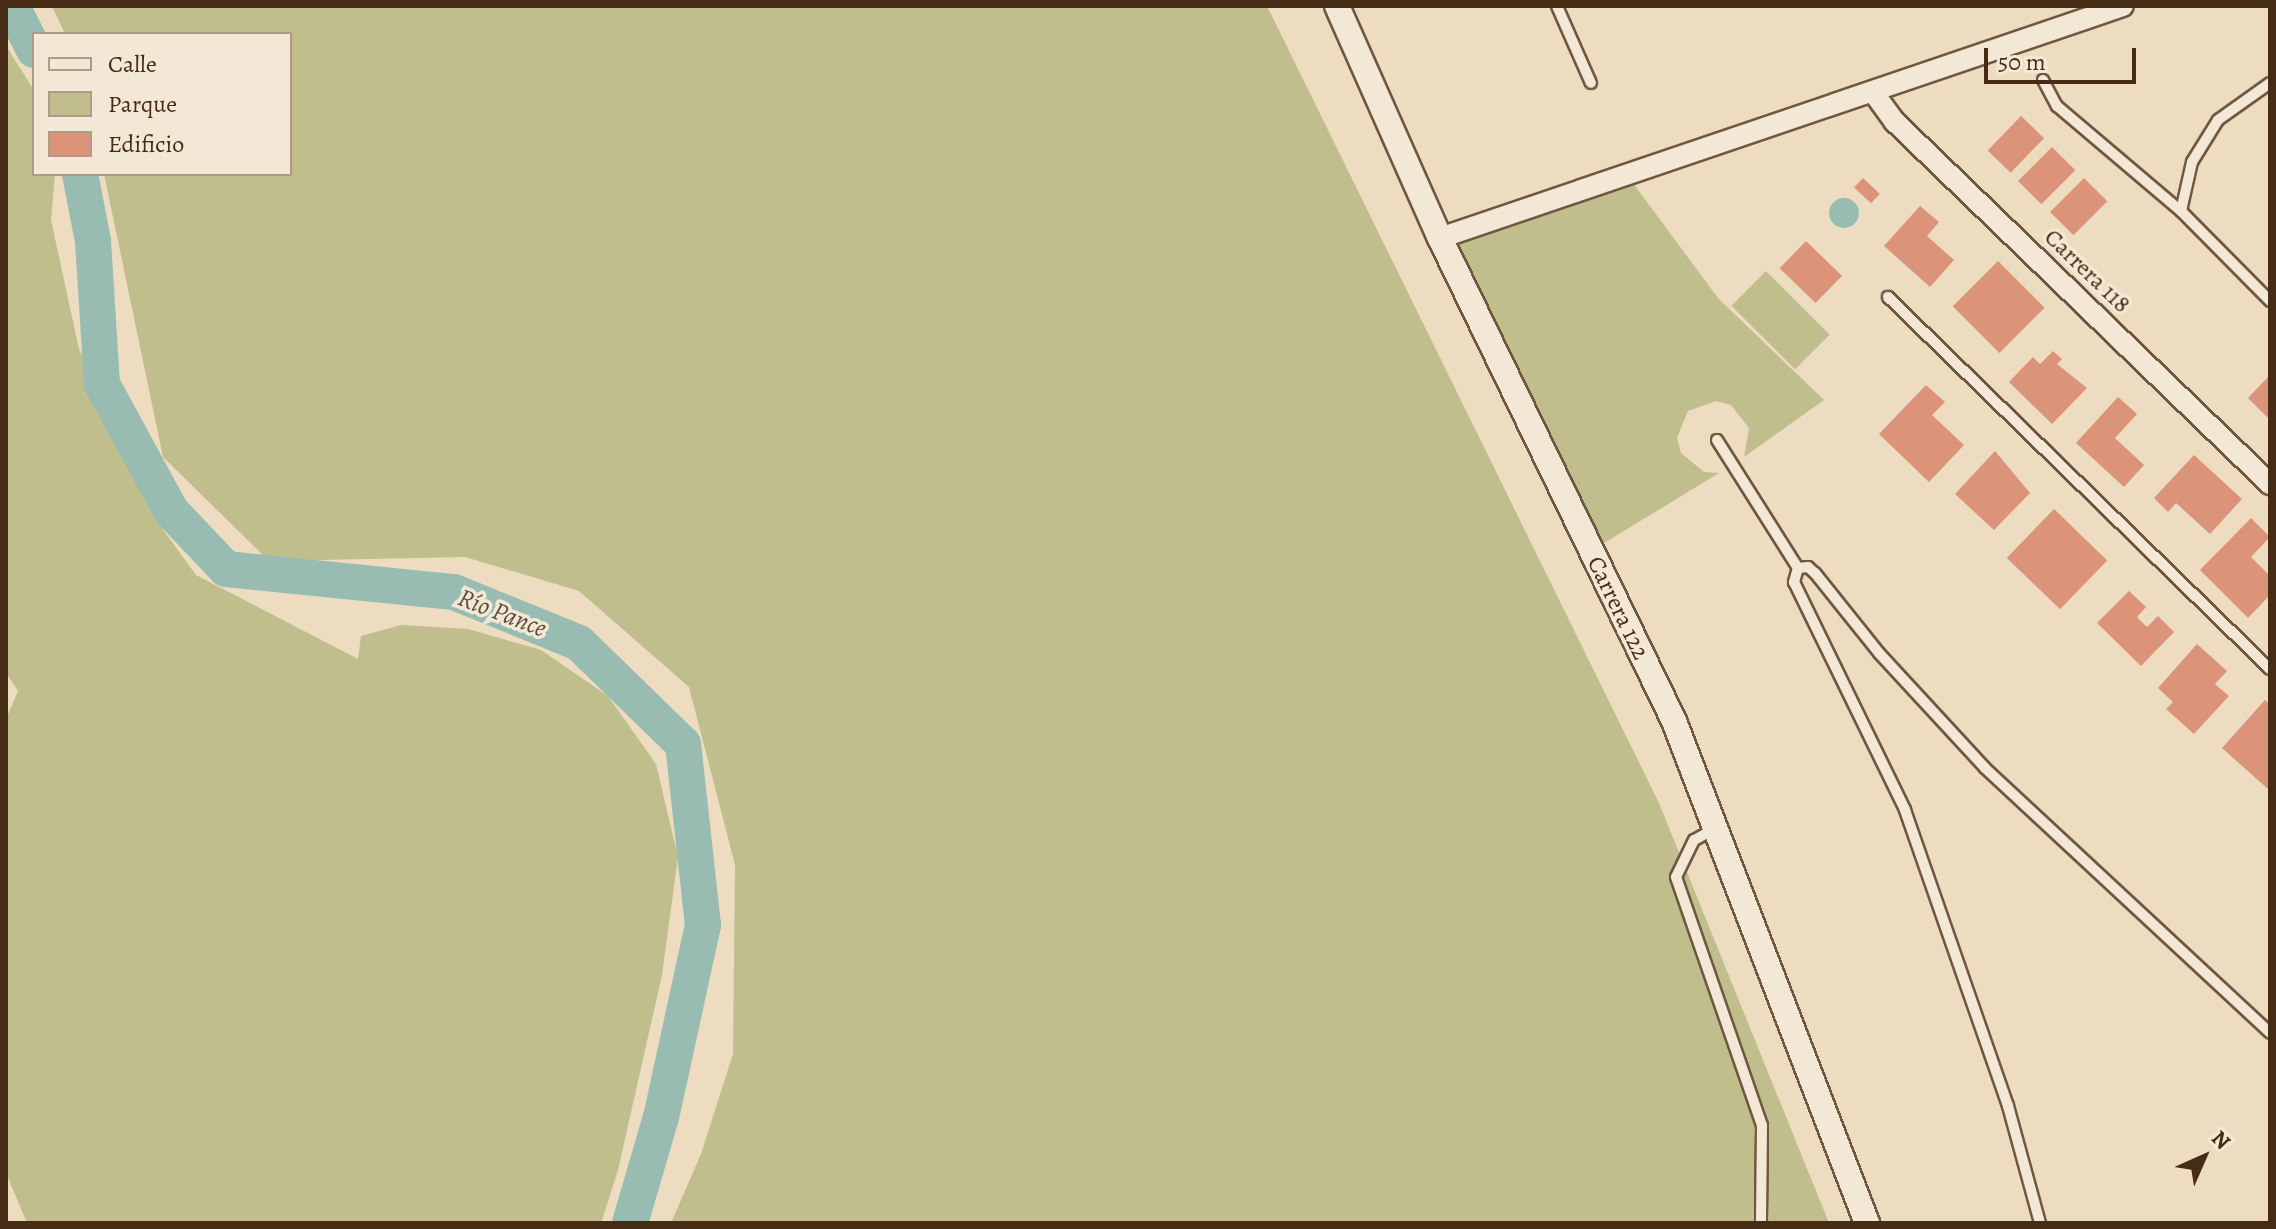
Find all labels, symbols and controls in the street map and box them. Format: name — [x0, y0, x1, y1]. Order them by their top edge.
legend — [32, 32, 292, 176]
scale bar — [1988, 32, 2140, 82]
text: 50 m — [1998, 46, 2046, 78]
text: Calle — [108, 48, 157, 80]
text: Parque — [108, 88, 177, 120]
text: Edificio — [108, 128, 184, 160]
street label: Carrera 118 — [2038, 223, 2136, 319]
street label: Carrera 122 — [1581, 552, 1655, 664]
water label: Río Pance — [453, 582, 551, 644]
north arrow — [2164, 1117, 2244, 1197]
text: N — [2205, 1124, 2237, 1156]

